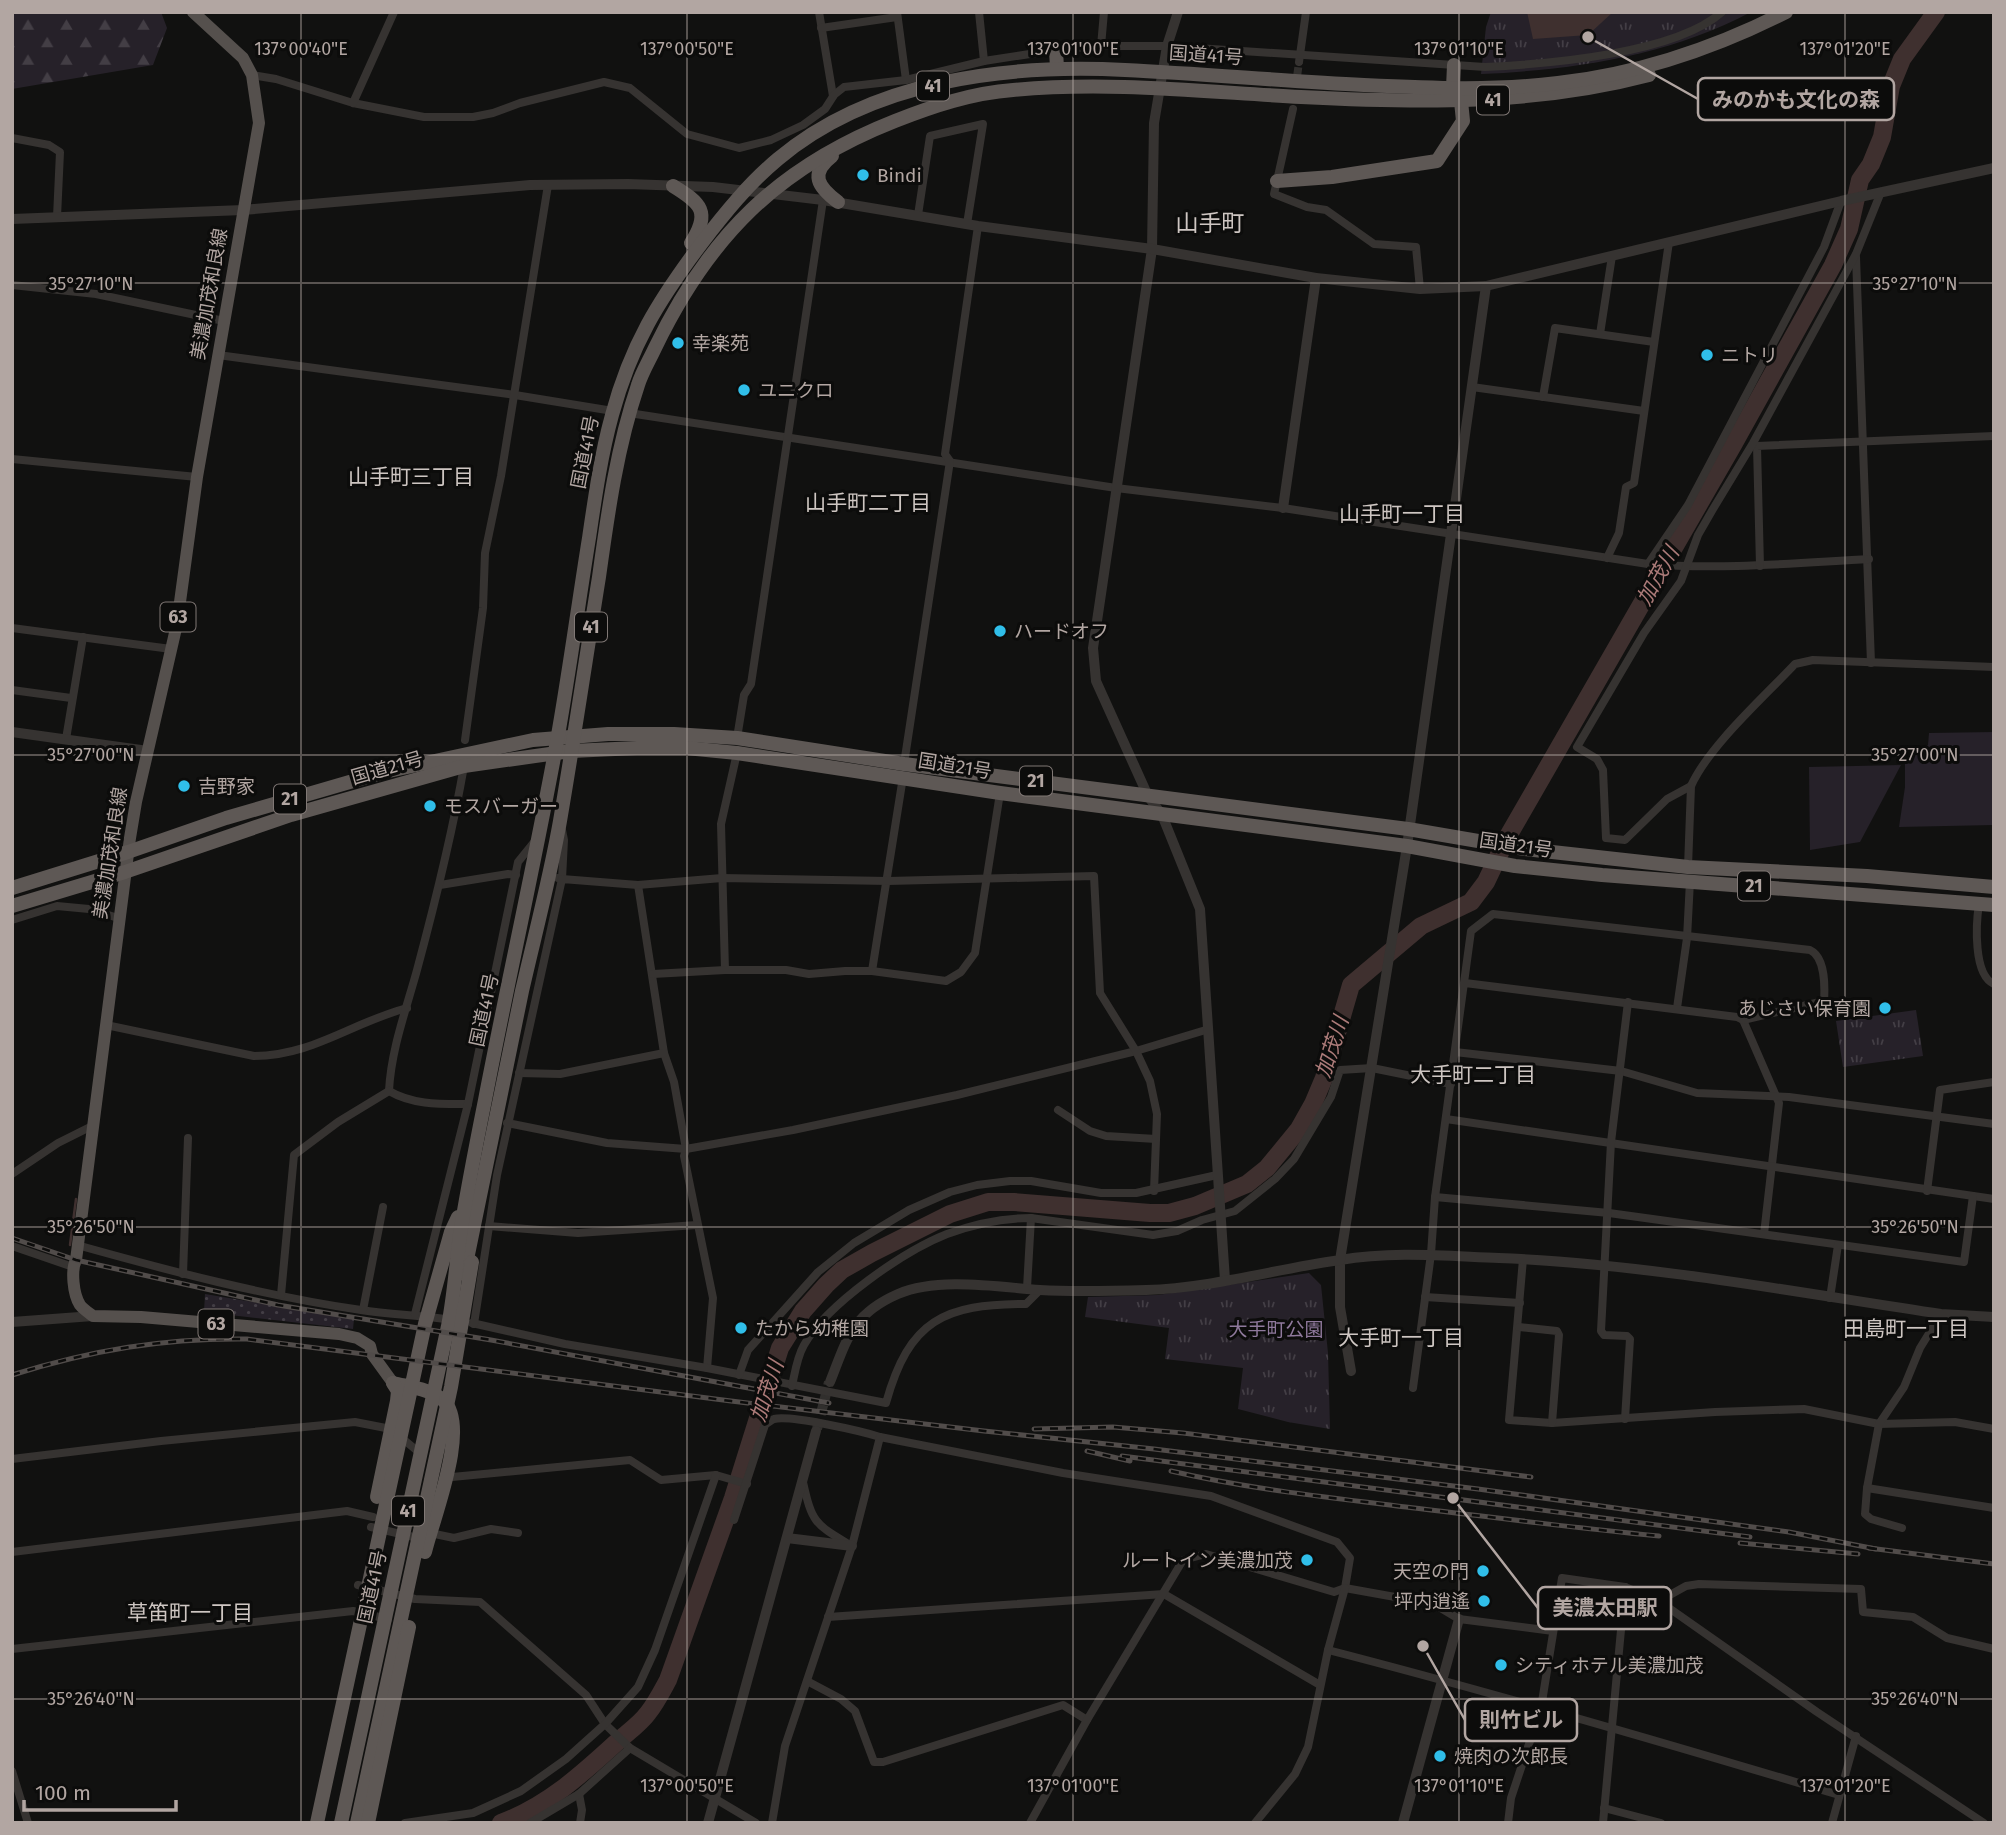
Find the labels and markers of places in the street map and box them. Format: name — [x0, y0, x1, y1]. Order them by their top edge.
callout: みのかも文化の森 — [1698, 78, 1894, 120]
place label: Bindi — [877, 164, 922, 187]
marker: Bindi — [855, 167, 871, 183]
place label: 幸楽苑 — [692, 332, 749, 355]
marker: 幸楽苑 — [670, 335, 686, 351]
place label: ニトリ — [1721, 344, 1778, 367]
marker: ニトリ — [1699, 347, 1715, 363]
place label: ユニクロ — [758, 379, 834, 402]
marker: ユニクロ — [736, 382, 752, 398]
place label: ハードオフ — [1014, 620, 1109, 643]
marker: ハードオフ — [992, 623, 1008, 639]
place label: 吉野家 — [198, 775, 255, 798]
marker: 吉野家 — [176, 778, 192, 794]
place label: モスバーガー — [444, 795, 558, 818]
marker: モスバーガー — [422, 798, 438, 814]
place label: あじさい保育園 — [1738, 997, 1871, 1020]
marker: あじさい保育園 — [1877, 1000, 1893, 1016]
place label: たから幼稚園 — [755, 1317, 869, 1340]
marker: たから幼稚園 — [733, 1320, 749, 1336]
place label: ルートイン美濃加茂 — [1122, 1549, 1293, 1572]
marker: ルートイン美濃加茂 — [1299, 1552, 1315, 1568]
place label: 天空の門 — [1393, 1560, 1469, 1583]
marker: 天空の門 — [1475, 1563, 1491, 1579]
callout: 美濃太田駅 — [1538, 1587, 1671, 1629]
place label: 坪内逍遙 — [1394, 1590, 1470, 1613]
marker: 坪内逍遙 — [1476, 1593, 1492, 1609]
place label: シティホテル美濃加茂 — [1515, 1654, 1704, 1677]
marker: シティホテル美濃加茂 — [1493, 1657, 1509, 1673]
callout: 則竹ビル — [1465, 1699, 1577, 1741]
place label: 焼肉の次郎長 — [1454, 1745, 1568, 1768]
marker: 焼肉の次郎長 — [1432, 1748, 1448, 1764]

